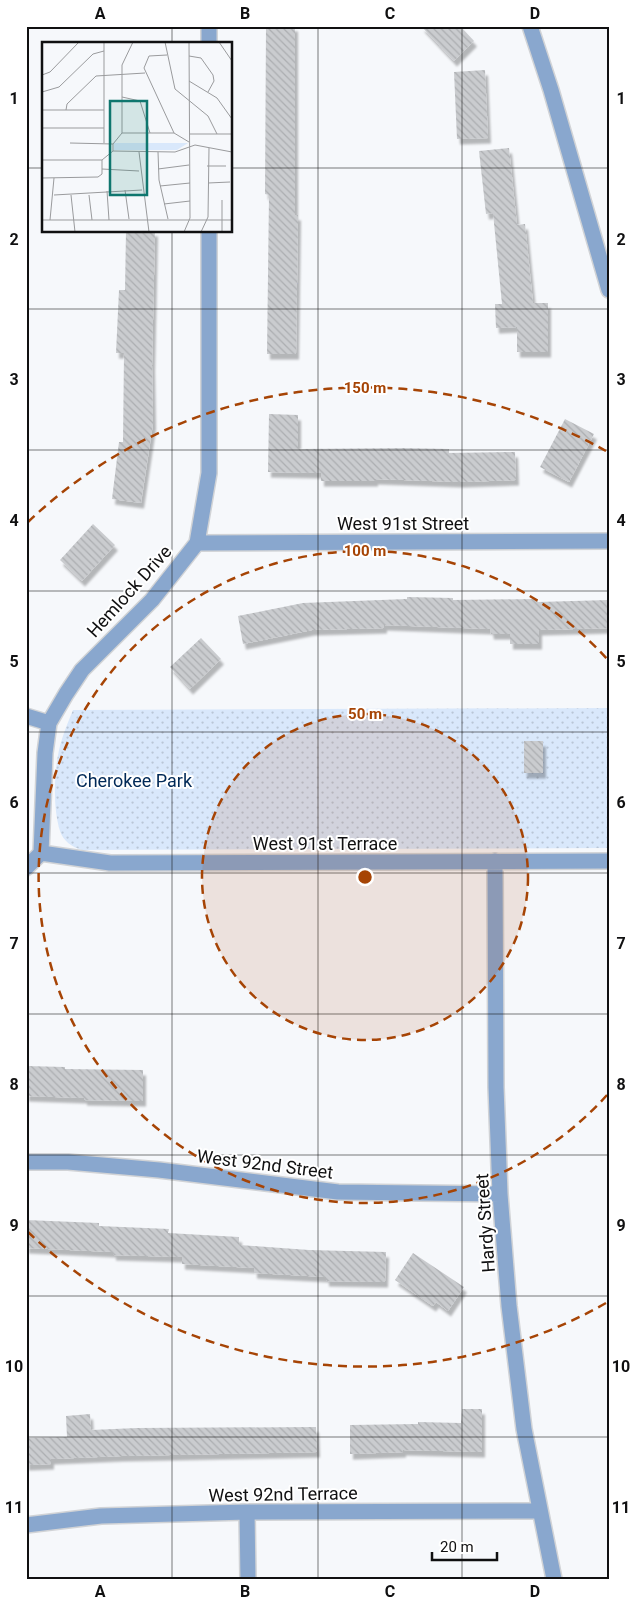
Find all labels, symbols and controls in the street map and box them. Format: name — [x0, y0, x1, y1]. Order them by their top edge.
text: A — [95, 4, 106, 23]
text: B — [240, 4, 250, 23]
text: C — [385, 4, 395, 23]
text: D — [530, 4, 540, 23]
inset map — [42, 42, 232, 232]
text: 1 — [9, 89, 19, 108]
text: 1 — [616, 89, 626, 108]
text: 2 — [9, 230, 19, 249]
text: 2 — [616, 230, 626, 249]
text: 3 — [9, 370, 19, 389]
text: 3 — [616, 370, 626, 389]
text: 150 m — [344, 379, 386, 397]
text: 4 — [9, 511, 19, 530]
text: 4 — [616, 511, 626, 530]
street label: West 91st Street — [337, 513, 469, 534]
street label: Hemlock Drive — [82, 541, 176, 641]
text: 100 m — [344, 542, 386, 560]
text: 5 — [9, 652, 19, 671]
text: 5 — [616, 652, 626, 671]
text: 50 m — [348, 705, 382, 723]
park label: Cherokee Park — [76, 770, 193, 791]
text: 6 — [9, 793, 19, 812]
text: 6 — [616, 793, 626, 812]
street label: West 91st Terrace — [253, 833, 397, 854]
centre of rings — [356, 868, 374, 886]
text: 7 — [9, 934, 19, 953]
text: 7 — [616, 934, 626, 953]
text: 8 — [9, 1075, 19, 1094]
text: 8 — [616, 1075, 626, 1094]
street label: West 92nd Street — [196, 1145, 334, 1183]
street label: Hardy Street — [471, 1173, 499, 1273]
text: 9 — [9, 1216, 19, 1235]
text: 9 — [616, 1216, 626, 1235]
text: 10 — [5, 1357, 23, 1376]
text: 10 — [612, 1357, 630, 1376]
street label: West 92nd Terrace — [208, 1482, 358, 1506]
text: 11 — [5, 1498, 23, 1517]
text: 11 — [612, 1498, 630, 1517]
scale bar — [432, 1530, 498, 1562]
text: 20 m — [440, 1538, 474, 1556]
text: A — [95, 1582, 106, 1601]
text: B — [240, 1582, 250, 1601]
text: C — [385, 1582, 395, 1601]
text: D — [530, 1582, 540, 1601]

